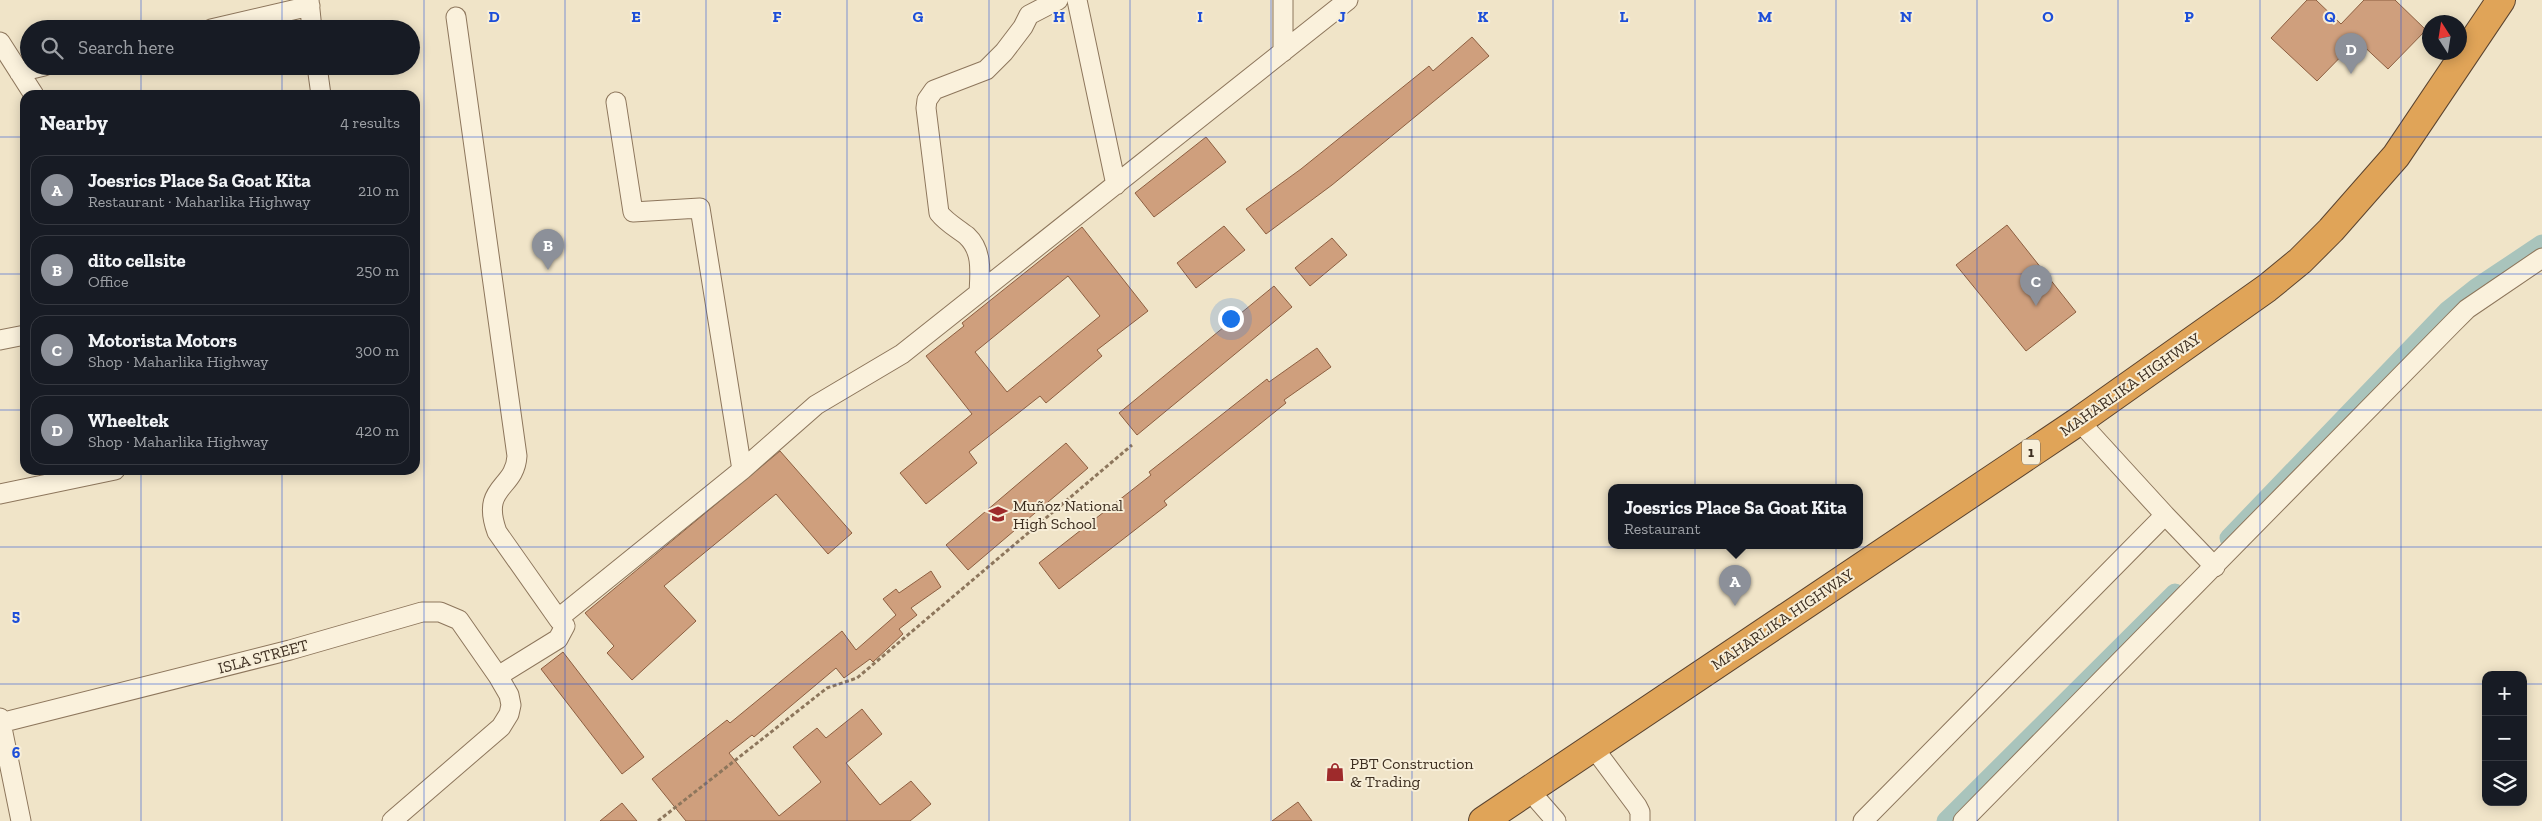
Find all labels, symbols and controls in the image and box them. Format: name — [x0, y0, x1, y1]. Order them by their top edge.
text: D — [488, 7, 500, 26]
text: E — [631, 7, 641, 26]
text: F — [772, 7, 782, 26]
text: G — [913, 7, 924, 26]
text: H — [1053, 7, 1065, 26]
text: I — [1197, 7, 1203, 26]
text: J — [1338, 7, 1346, 26]
text: K — [1478, 7, 1489, 26]
text: L — [1620, 7, 1629, 26]
text: M — [1758, 7, 1772, 26]
text: N — [1900, 7, 1912, 26]
text: O — [2042, 7, 2054, 26]
text: P — [2184, 7, 2194, 26]
text: Q — [2324, 7, 2336, 26]
north arrow — [2422, 15, 2467, 60]
search box — [20, 20, 420, 75]
pin: D — [2335, 33, 2367, 74]
icon: search — [38, 34, 66, 62]
text: Search here — [78, 36, 174, 59]
text: Nearby — [40, 110, 108, 135]
text: 4 results — [340, 113, 400, 132]
text: Joesrics Place Sa Goat Kita — [88, 169, 311, 192]
text: A — [52, 181, 63, 200]
text: 210 m — [358, 181, 399, 200]
text: Restaurant · Maharlika Highway — [88, 192, 310, 211]
pin: B — [532, 229, 564, 270]
text: dito cellsite — [88, 249, 186, 272]
text: B — [52, 261, 62, 280]
text: 250 m — [356, 261, 399, 280]
pin: C — [2020, 265, 2052, 306]
text: Office — [88, 272, 128, 291]
your location — [1218, 306, 1244, 332]
street label: MAHARLIKA HIGHWAY — [2056, 328, 2205, 440]
text: Motorista Motors — [88, 329, 237, 352]
text: C — [52, 341, 62, 360]
text: 300 m — [355, 341, 399, 360]
text: Shop · Maharlika Highway — [88, 352, 268, 371]
text: Wheeltek — [88, 409, 169, 432]
text: D — [51, 421, 63, 440]
text: 420 m — [355, 421, 399, 440]
text: Shop · Maharlika Highway — [88, 432, 268, 451]
road number: 1 — [2022, 440, 2040, 464]
popup — [1608, 484, 1863, 549]
place label: Muñoz National High School — [1013, 496, 1123, 533]
text: Joesrics Place Sa Goat Kita — [1624, 496, 1847, 519]
school or university icon: Muñoz National High School — [987, 503, 1009, 525]
text: Restaurant — [1624, 519, 1700, 538]
street label: MAHARLIKA HIGHWAY — [1707, 564, 1857, 674]
pin: A — [1719, 565, 1751, 606]
text: 5 — [12, 606, 20, 625]
street label: ISLA STREET — [216, 635, 311, 678]
map controls — [2482, 671, 2527, 806]
button: + — [2482, 671, 2527, 716]
button: − — [2482, 716, 2527, 761]
text: 6 — [12, 743, 21, 762]
place label: PBT Construction & Trading — [1350, 754, 1474, 791]
shop icon: PBT Construction & Trading — [1324, 761, 1346, 783]
button: layers — [2482, 761, 2527, 806]

